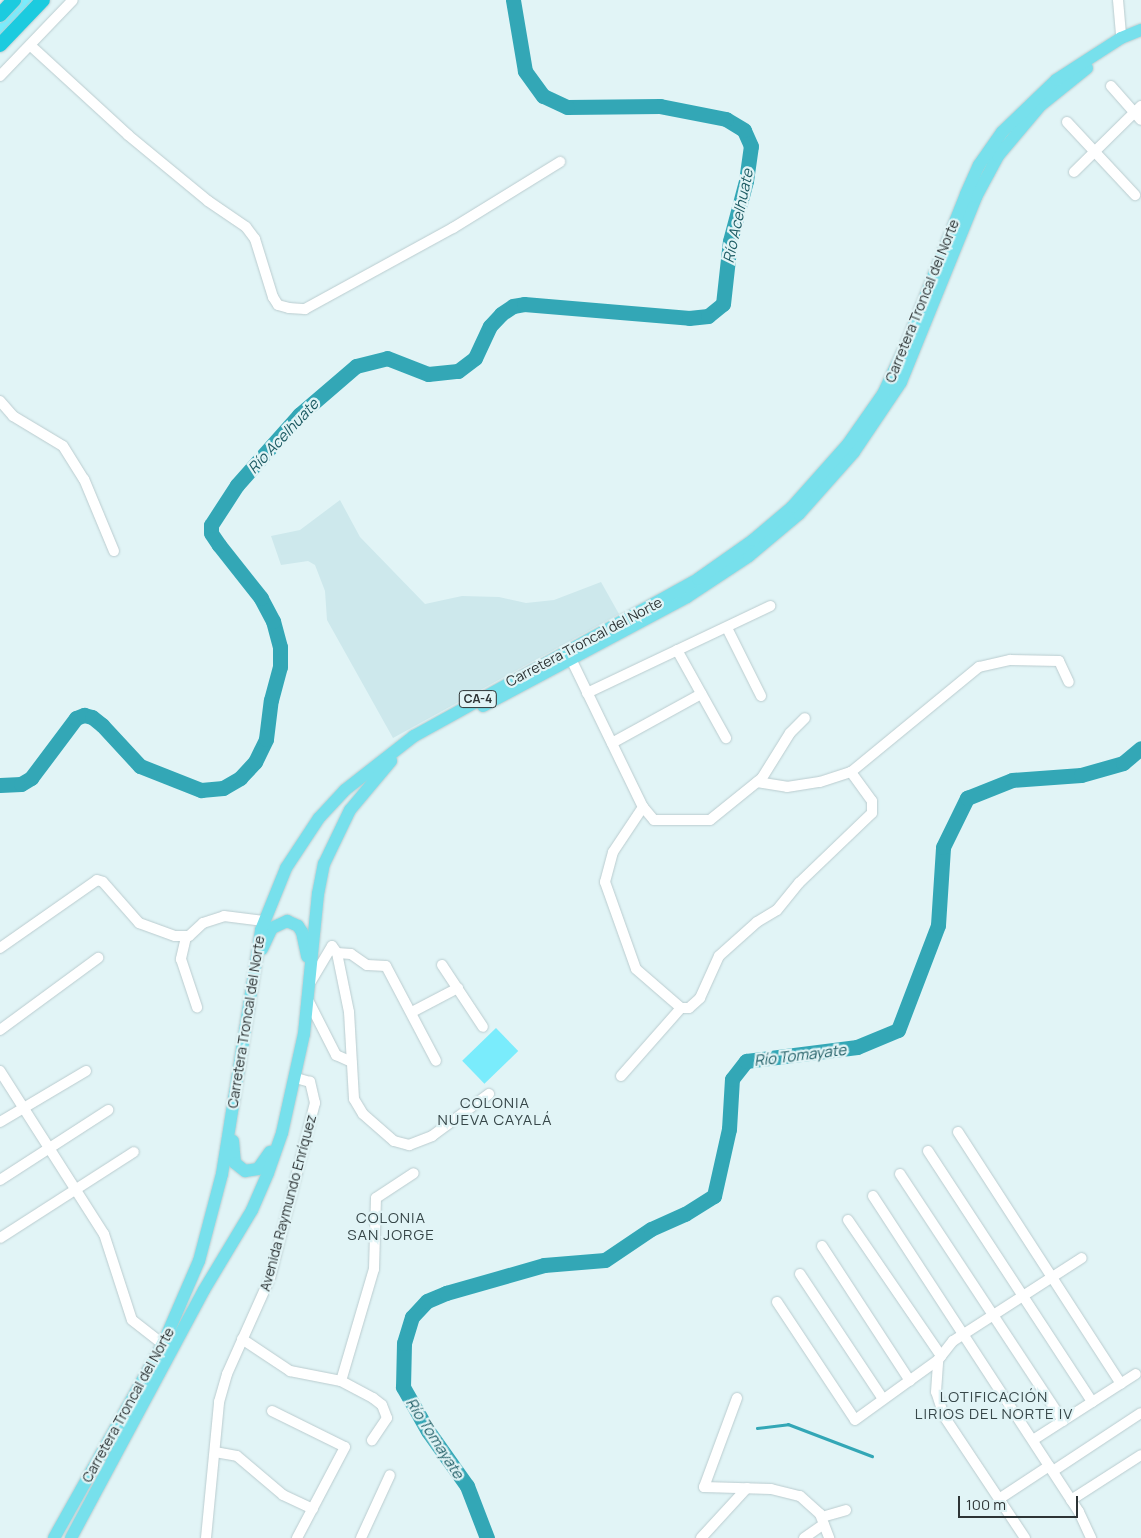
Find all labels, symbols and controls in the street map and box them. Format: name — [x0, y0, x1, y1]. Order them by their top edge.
water label: Río Acelhuate — [719, 168, 757, 264]
street label: Carretera Troncal del Norte — [882, 217, 962, 385]
water label: Río Acelhuate — [244, 395, 322, 477]
street label: Carretera Troncal del Norte — [503, 594, 665, 690]
road number: CA-4 — [458, 690, 498, 709]
street label: Carretera Troncal del Norte — [224, 935, 268, 1109]
water label: Río Tomayate — [753, 1040, 847, 1070]
district label: COLONIA NUEVA CAYALÁ — [436, 1093, 554, 1128]
street label: Avenida Raymundo Enríquez — [256, 1113, 320, 1293]
district label: COLONIA SAN JORGE — [346, 1208, 436, 1243]
street label: Carretera Troncal del Norte — [78, 1325, 178, 1485]
district label: LOTIFICACIÓN LIRIOS DEL NORTE IV — [912, 1387, 1076, 1422]
water label: Río Tomayate — [402, 1394, 468, 1482]
scale bar — [961, 1486, 1081, 1518]
text: 100 m — [966, 1494, 1006, 1515]

